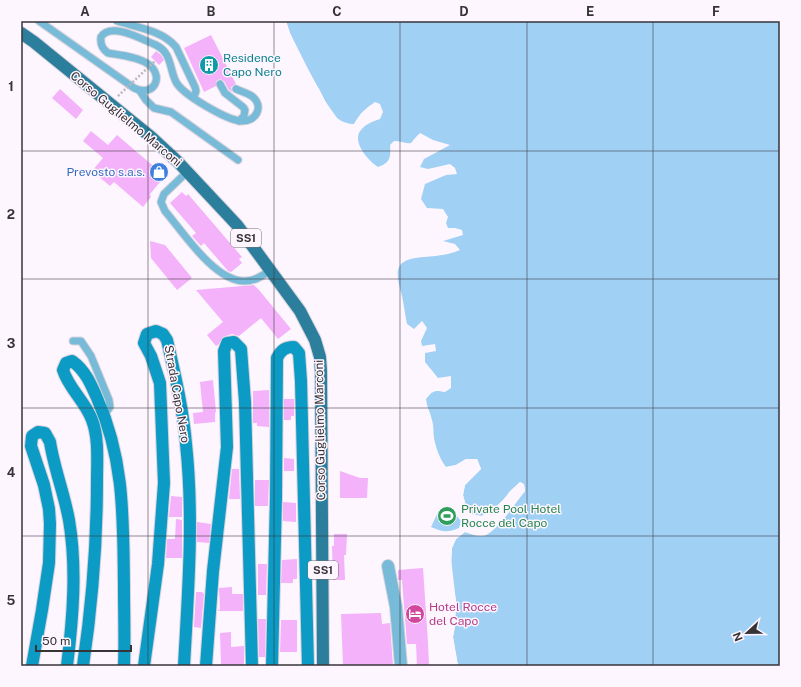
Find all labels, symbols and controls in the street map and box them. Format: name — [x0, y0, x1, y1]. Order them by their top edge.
text: A — [80, 4, 90, 19]
text: B — [207, 4, 216, 19]
text: C — [332, 4, 342, 19]
text: D — [459, 4, 469, 19]
text: E — [586, 4, 594, 19]
text: F — [712, 4, 720, 19]
place label: Residence Capo Nero — [223, 51, 282, 79]
building icon: Residence Capo Nero — [198, 54, 220, 76]
street label: Corso Guglielmo Marconi — [68, 68, 184, 170]
text: 1 — [8, 79, 14, 94]
shop icon: Prevosto s.a.s. — [148, 161, 170, 183]
place label: Prevosto s.a.s. — [66, 165, 145, 179]
text: 2 — [7, 207, 15, 222]
road number: SS1 — [231, 229, 261, 247]
text: 3 — [7, 336, 16, 351]
street label: Strada Capo Nero — [162, 344, 193, 444]
street label: Corso Guglielmo Marconi — [312, 360, 328, 500]
text: 4 — [7, 465, 16, 480]
place label: Private Pool Hotel Rocce del Capo — [461, 502, 561, 530]
sports icon: Private Pool Hotel Rocce del Capo — [436, 505, 458, 527]
road number: SS1 — [308, 561, 338, 579]
text: 5 — [7, 593, 16, 608]
place label: Hotel Rocce del Capo — [429, 600, 497, 628]
hotel icon: Hotel Rocce del Capo — [404, 603, 426, 625]
north arrow — [727, 613, 767, 653]
scale bar — [36, 627, 131, 653]
text: N — [731, 631, 745, 643]
text: 50 m — [42, 634, 70, 648]

